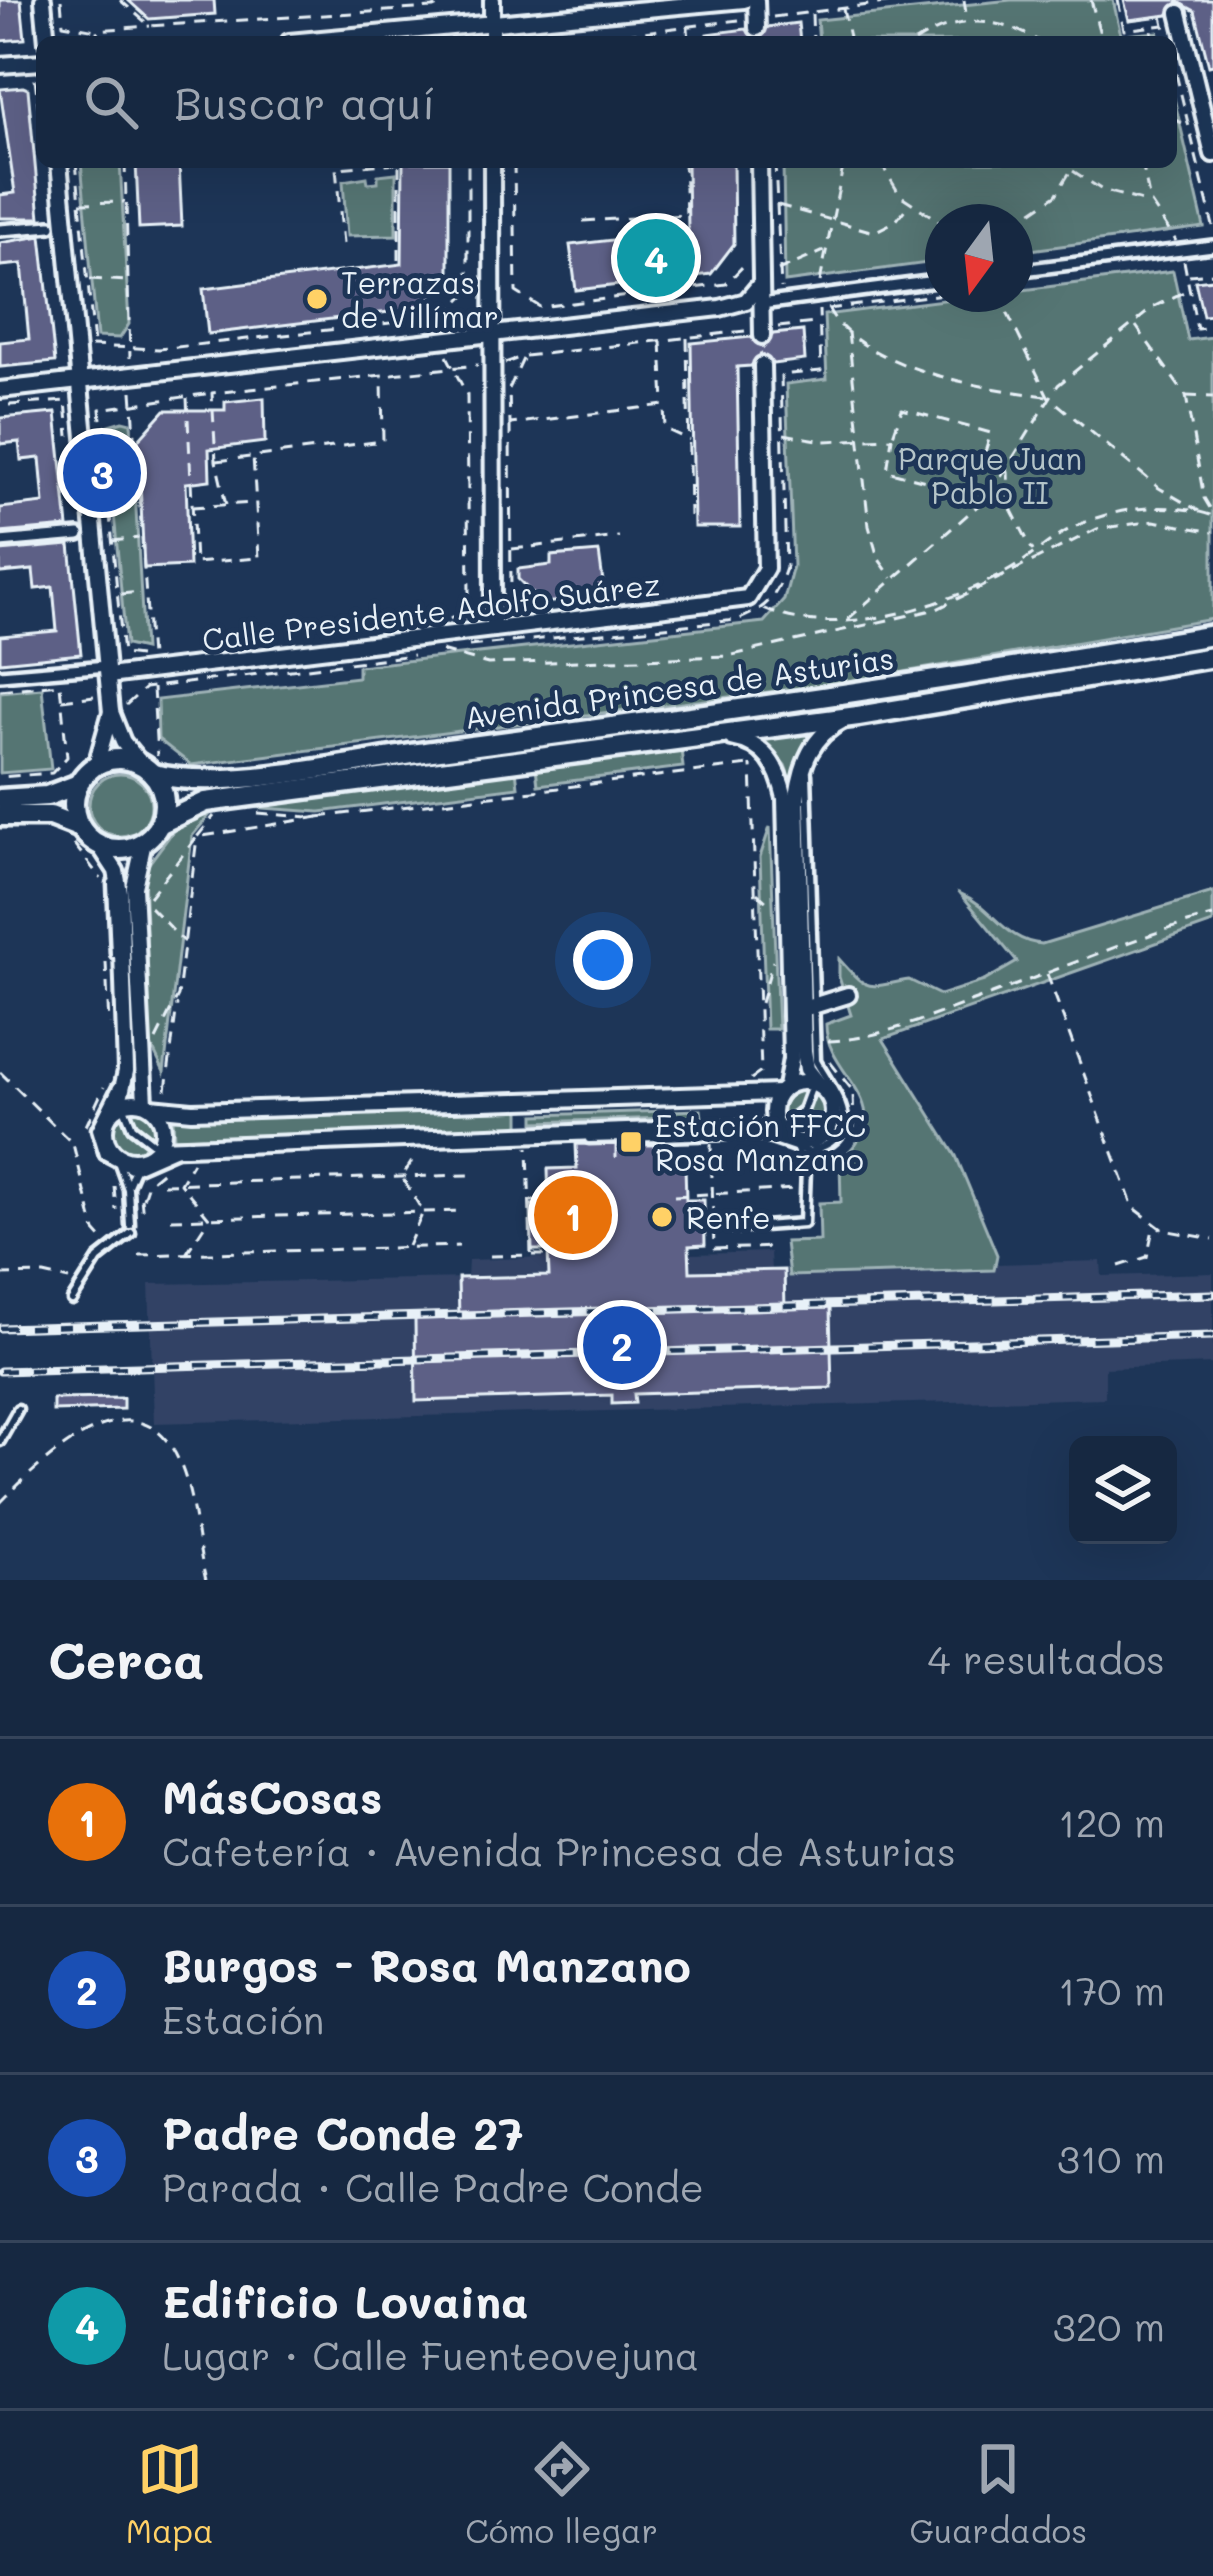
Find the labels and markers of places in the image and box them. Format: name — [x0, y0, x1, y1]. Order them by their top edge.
pin: 4 — [617, 213, 695, 303]
place label: Terrazas de Villímar — [341, 262, 499, 336]
marker: Terrazas de Villímar — [304, 286, 330, 312]
pin: 3 — [63, 428, 141, 518]
place label: Estación FFCC Rosa Manzano — [655, 1105, 866, 1179]
marker: Estación FFCC Rosa Manzano — [618, 1129, 644, 1155]
pin: 1 — [534, 1170, 612, 1260]
place label: Renfe — [686, 1197, 771, 1237]
marker: Renfe — [649, 1204, 675, 1230]
pin: 2 — [583, 1300, 661, 1390]

